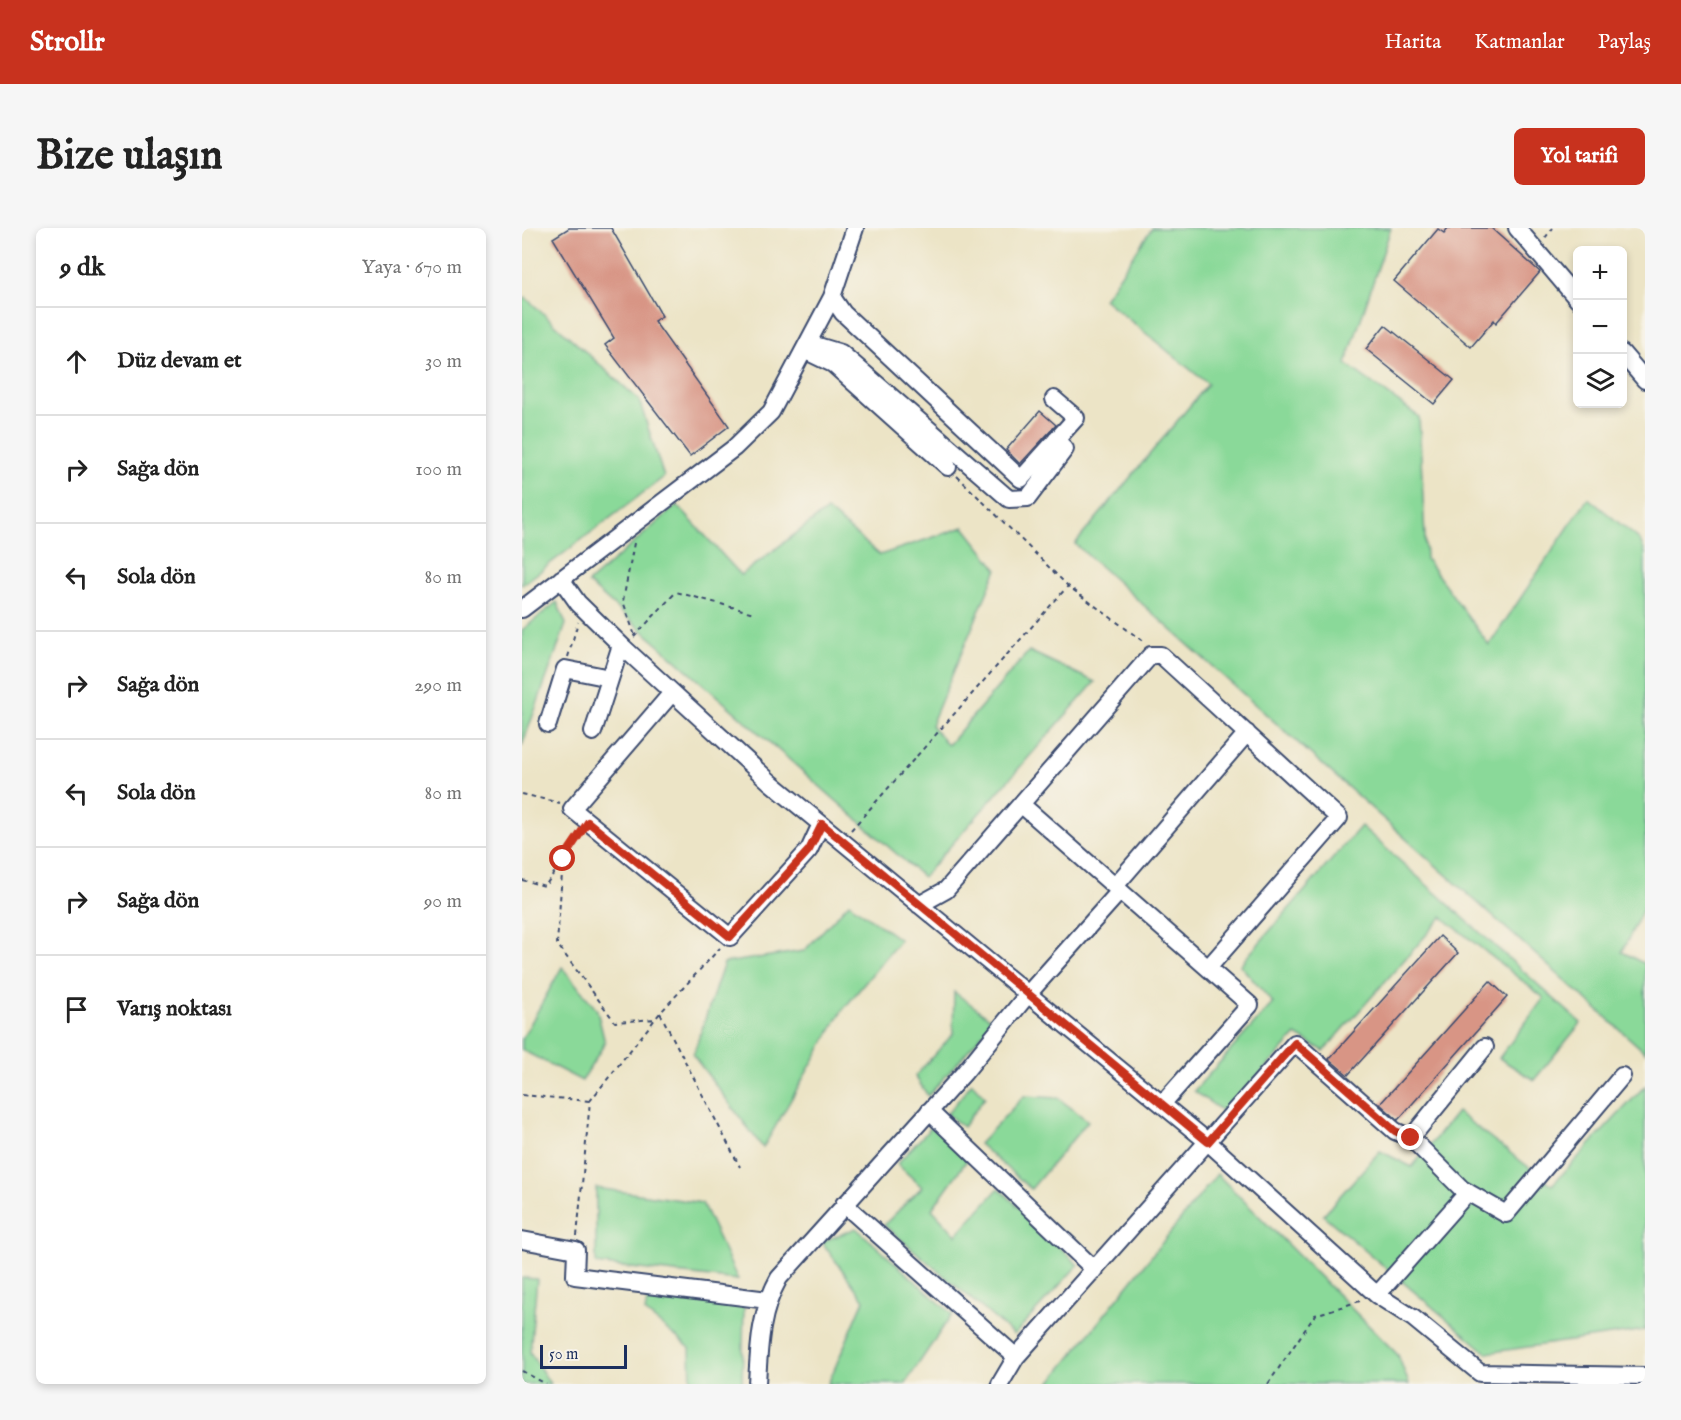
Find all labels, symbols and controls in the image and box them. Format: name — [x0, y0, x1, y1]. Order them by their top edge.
text: Strollr — [30, 25, 105, 60]
text: Harita — [1385, 29, 1441, 56]
text: Katmanlar — [1474, 29, 1565, 56]
text: Paylaş — [1598, 29, 1651, 56]
button: Yol tarifi — [1514, 128, 1645, 185]
text: Bize ulaşın — [36, 130, 223, 183]
map controls — [1573, 246, 1627, 408]
button: + — [1573, 246, 1627, 300]
text: 9 dk — [60, 251, 105, 284]
text: Yaya · 670 m — [362, 255, 462, 280]
button: − — [1573, 300, 1627, 354]
icon: ahead — [60, 345, 93, 378]
text: Düz devam et — [117, 347, 242, 375]
text: 30 m — [425, 349, 462, 374]
button: layers — [1573, 354, 1627, 408]
icon: right — [60, 453, 93, 486]
text: Sağa dön — [117, 455, 199, 483]
text: 100 m — [415, 457, 462, 482]
icon: left — [60, 561, 93, 594]
text: Sola dön — [117, 563, 196, 591]
text: 80 m — [425, 565, 462, 590]
icon: right — [60, 669, 93, 702]
text: Sağa dön — [117, 671, 199, 699]
text: 290 m — [414, 673, 462, 698]
icon: left — [60, 777, 93, 810]
text: Sola dön — [117, 779, 196, 807]
text: 80 m — [425, 781, 462, 806]
route start — [549, 845, 575, 871]
icon: right — [60, 885, 93, 918]
text: Sağa dön — [117, 887, 199, 915]
text: 90 m — [424, 889, 462, 914]
icon: arrive — [60, 993, 93, 1026]
text: Varış noktası — [117, 995, 232, 1023]
route end — [1397, 1124, 1423, 1150]
scale bar — [540, 1342, 627, 1370]
text: 50 m — [549, 1345, 578, 1365]

